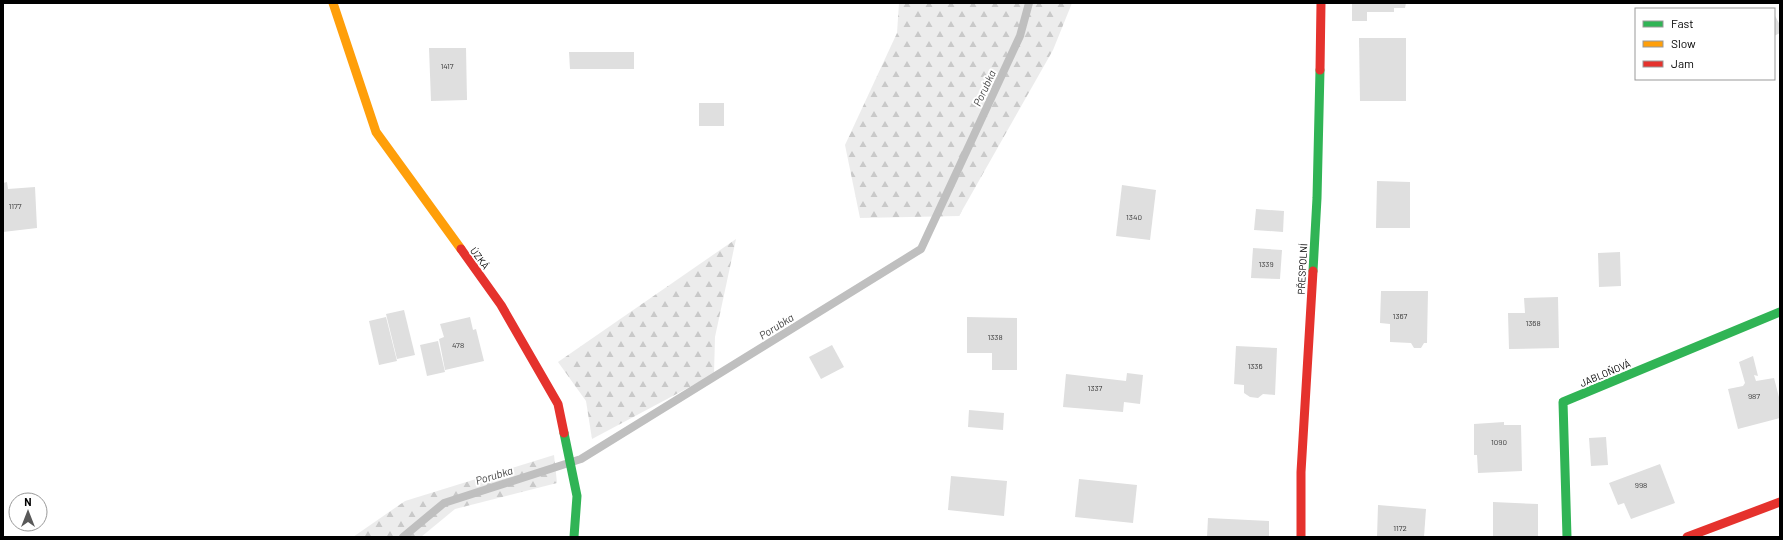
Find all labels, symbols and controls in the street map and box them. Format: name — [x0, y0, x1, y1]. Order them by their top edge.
legend — [1635, 8, 1775, 80]
text: Fast — [1671, 16, 1694, 30]
text: Slow — [1671, 36, 1696, 50]
text: Jam — [1671, 56, 1694, 70]
house number: 1417 — [440, 61, 454, 71]
water label: Porubka — [970, 68, 998, 108]
house number: 1177 — [8, 201, 22, 211]
house number: 1340 — [1126, 212, 1142, 222]
street label: PŘESPOLNÍ — [1295, 243, 1309, 295]
street label: ÚZKÁ — [468, 245, 492, 271]
house number: 1339 — [1258, 259, 1274, 269]
water label: Porubka — [756, 310, 796, 342]
house number: 1367 — [1393, 311, 1408, 321]
house number: 1368 — [1525, 318, 1541, 328]
house number: 1338 — [987, 332, 1003, 342]
house number: 478 — [452, 340, 464, 350]
street label: JABLOŇOVÁ — [1578, 357, 1632, 389]
house number: 1336 — [1247, 361, 1263, 371]
house number: 1337 — [1088, 383, 1103, 393]
house number: 987 — [1748, 391, 1760, 401]
house number: 1090 — [1491, 437, 1507, 447]
water label: Porubka — [474, 463, 514, 487]
house number: 998 — [1635, 480, 1647, 490]
north arrow — [8, 492, 48, 532]
text: N — [24, 495, 32, 508]
house number: 1172 — [1393, 523, 1407, 533]

